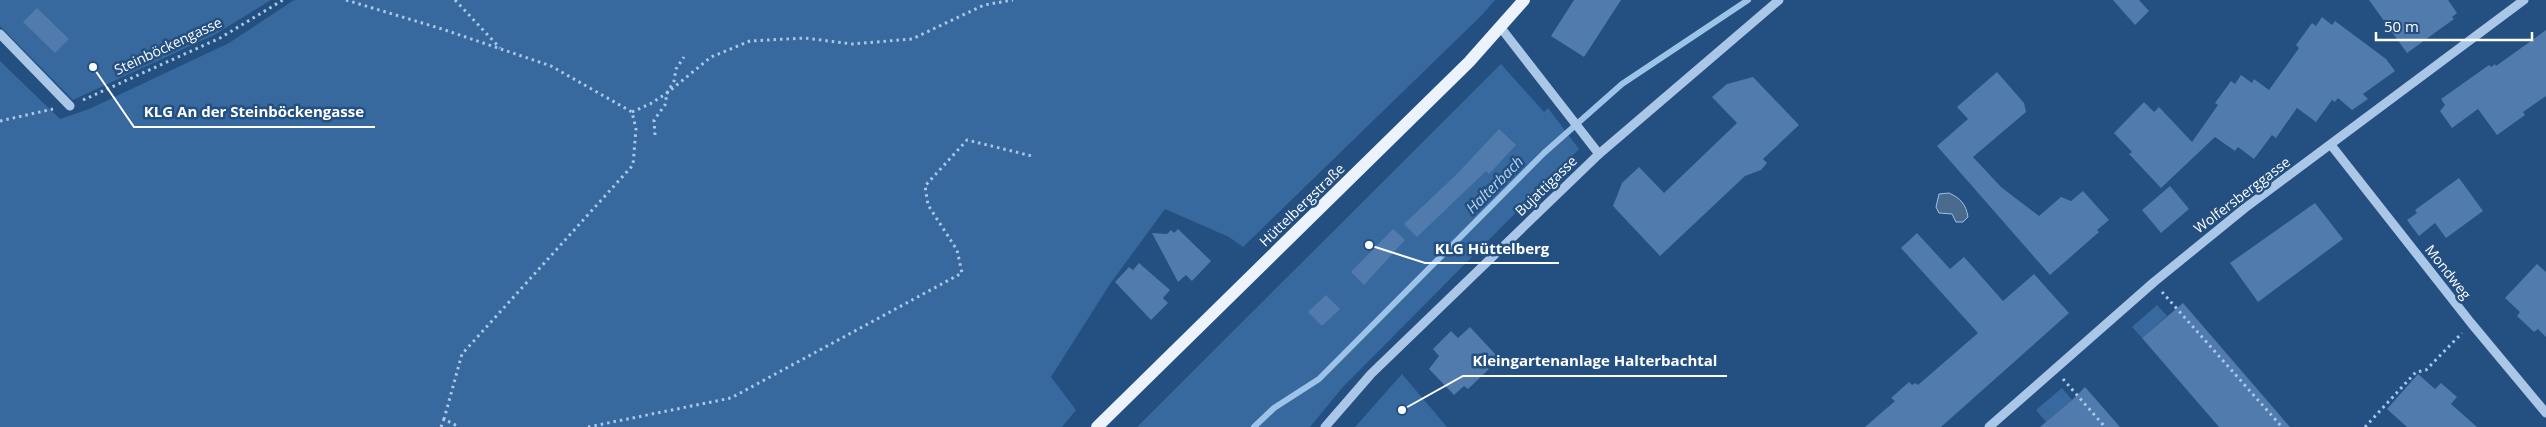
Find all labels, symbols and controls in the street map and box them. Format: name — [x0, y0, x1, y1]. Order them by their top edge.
scale bar — [2376, 10, 2532, 42]
street label: Steinböckengasse — [111, 12, 225, 79]
text: 50 m — [2384, 16, 2419, 36]
callout: KLG An der Steinböckengasse — [134, 97, 375, 127]
text: KLG An der Steinböckengasse — [144, 101, 364, 121]
water label: Halterbach — [1461, 151, 1527, 217]
street label: Bujattigasse — [1511, 151, 1581, 220]
street label: Wolfersberggasse — [2190, 152, 2294, 237]
street label: Hüttelbergstraße — [1255, 159, 1349, 250]
callout: KLG Hüttelberg — [1425, 233, 1559, 263]
text: KLG Hüttelberg — [1435, 238, 1550, 258]
street label: Mondweg — [2421, 240, 2476, 303]
callout: Kleingartenanlage Halterbachtal — [1463, 346, 1727, 376]
text: Kleingartenanlage Halterbachtal — [1473, 350, 1717, 370]

